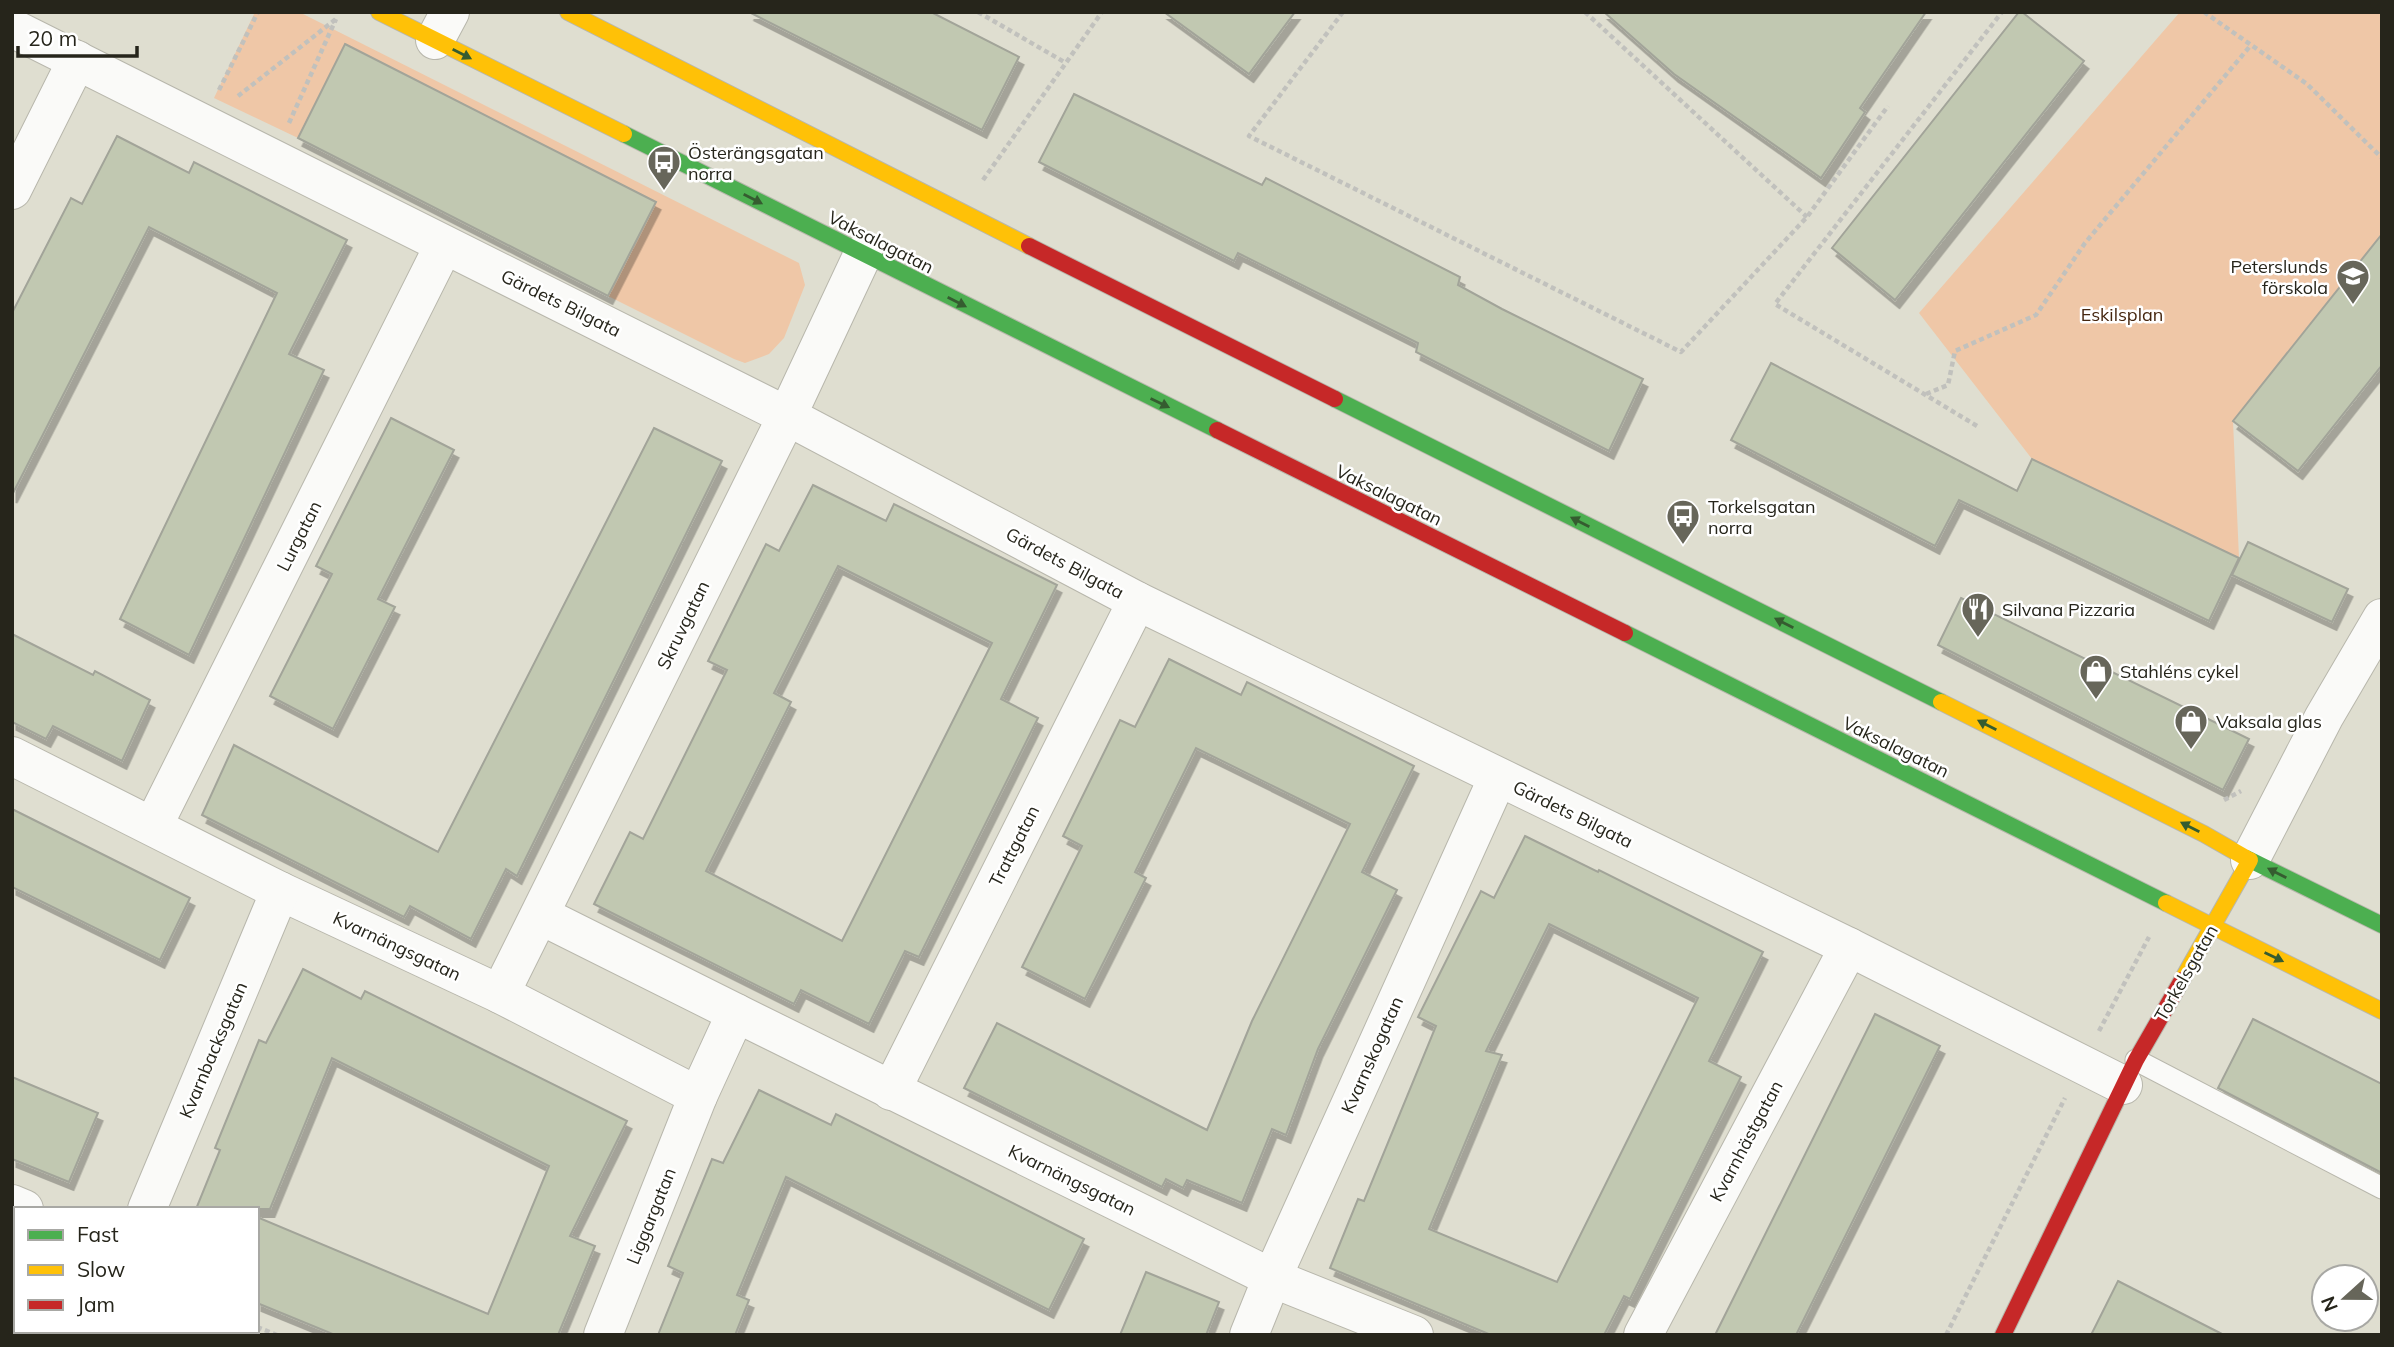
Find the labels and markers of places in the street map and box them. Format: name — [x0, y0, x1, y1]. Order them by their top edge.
place label: Österängsgatan norra — [688, 141, 824, 185]
bus stop icon: Österängsgatan norra — [645, 143, 683, 192]
place label: Peterslunds förskola — [2231, 255, 2328, 299]
school or university icon: Peterslunds förskola — [2334, 257, 2372, 306]
place label: Torkelsgatan norra — [1708, 495, 1816, 539]
bus stop icon: Torkelsgatan norra — [1664, 497, 1702, 546]
restaurant icon: Silvana Pizzaria — [1959, 590, 1997, 639]
place label: Silvana Pizzaria — [2002, 598, 2135, 621]
shop icon: Stahléns cykel — [2077, 652, 2115, 701]
place label: Stahléns cykel — [2120, 660, 2239, 683]
shop icon: Vaksala glas — [2172, 702, 2210, 751]
place label: Vaksala glas — [2216, 710, 2322, 733]

